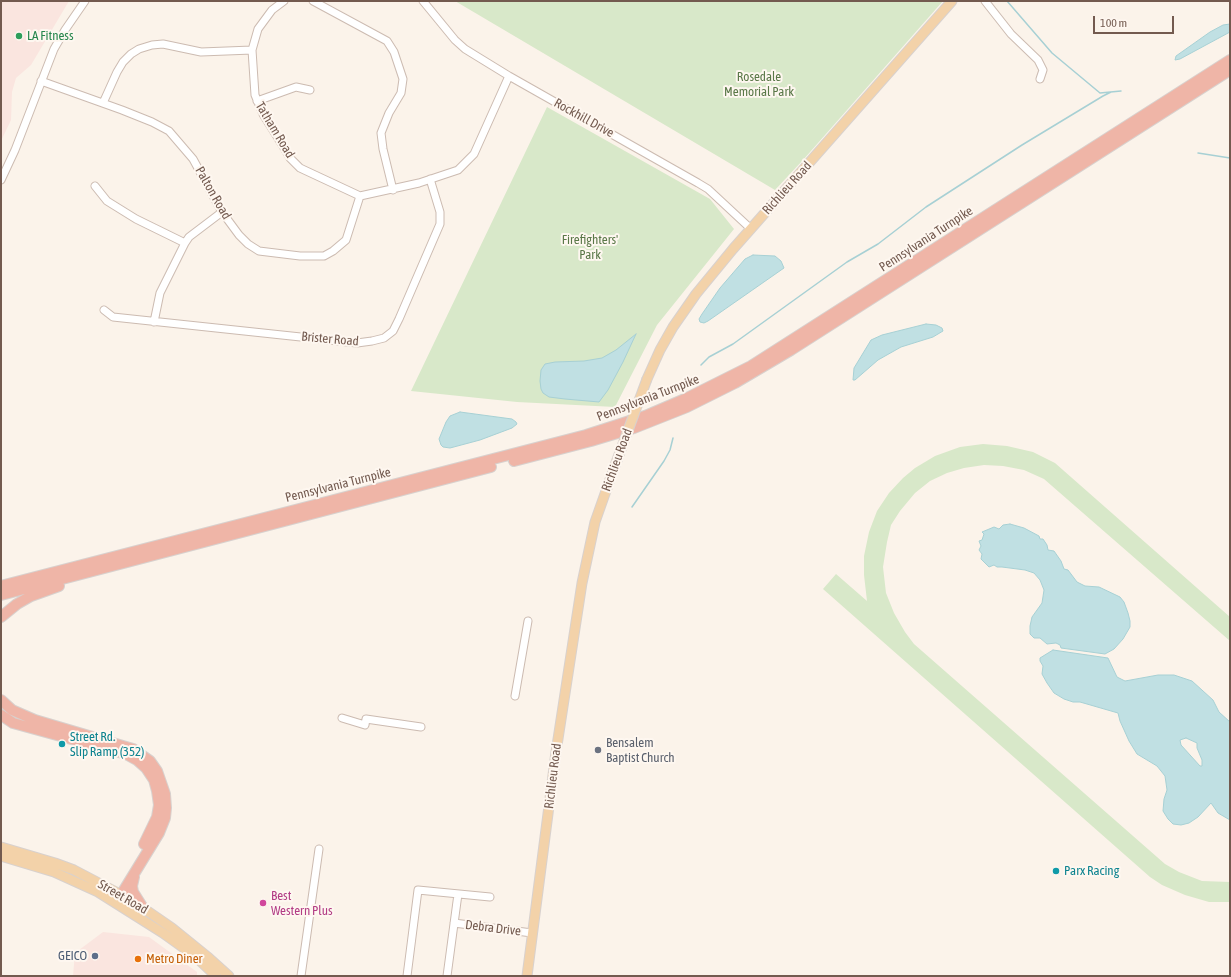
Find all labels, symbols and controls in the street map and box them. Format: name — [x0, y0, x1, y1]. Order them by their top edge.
scale bar — [1095, 8, 1176, 34]
text: 100 m — [1100, 16, 1127, 30]
place label: LA Fitness — [27, 28, 74, 44]
marker: LA Fitness — [14, 31, 24, 41]
park label: Rosedale Memorial Park — [724, 69, 794, 100]
street label: Rockhill Drive — [551, 95, 617, 141]
street label: Tatham Road — [252, 99, 298, 161]
street label: Richlieu Road — [759, 158, 815, 218]
street label: Palton Road — [192, 164, 234, 222]
street label: Pennsylvania Turnpike — [876, 203, 976, 275]
park label: Firefighters' Park — [562, 232, 618, 263]
street label: Brister Road — [301, 329, 359, 349]
street label: Pennsylvania Turnpike — [595, 371, 701, 425]
street label: Richlieu Road — [598, 426, 636, 494]
street label: Pennsylvania Turnpike — [284, 464, 392, 506]
place label: Street Rd. Slip Ramp (352) — [70, 729, 144, 760]
place label: Bensalem Baptist Church — [606, 735, 675, 766]
marker: Street Rd. Slip Ramp (352) — [57, 739, 67, 749]
street label: Richlieu Road — [541, 742, 565, 810]
marker: Bensalem Baptist Church — [593, 745, 603, 755]
place label: Parx Racing — [1064, 863, 1119, 879]
marker: Parx Racing — [1051, 866, 1061, 876]
street label: Street Road — [95, 876, 151, 918]
place label: Best Western Plus — [271, 888, 333, 919]
marker: Best Western Plus — [258, 898, 268, 908]
street label: Debra Drive — [464, 917, 522, 939]
place label: GEICO — [58, 948, 87, 964]
marker: GEICO — [90, 951, 100, 961]
place label: Metro Diner — [146, 951, 202, 967]
marker: Metro Diner — [133, 954, 143, 964]

